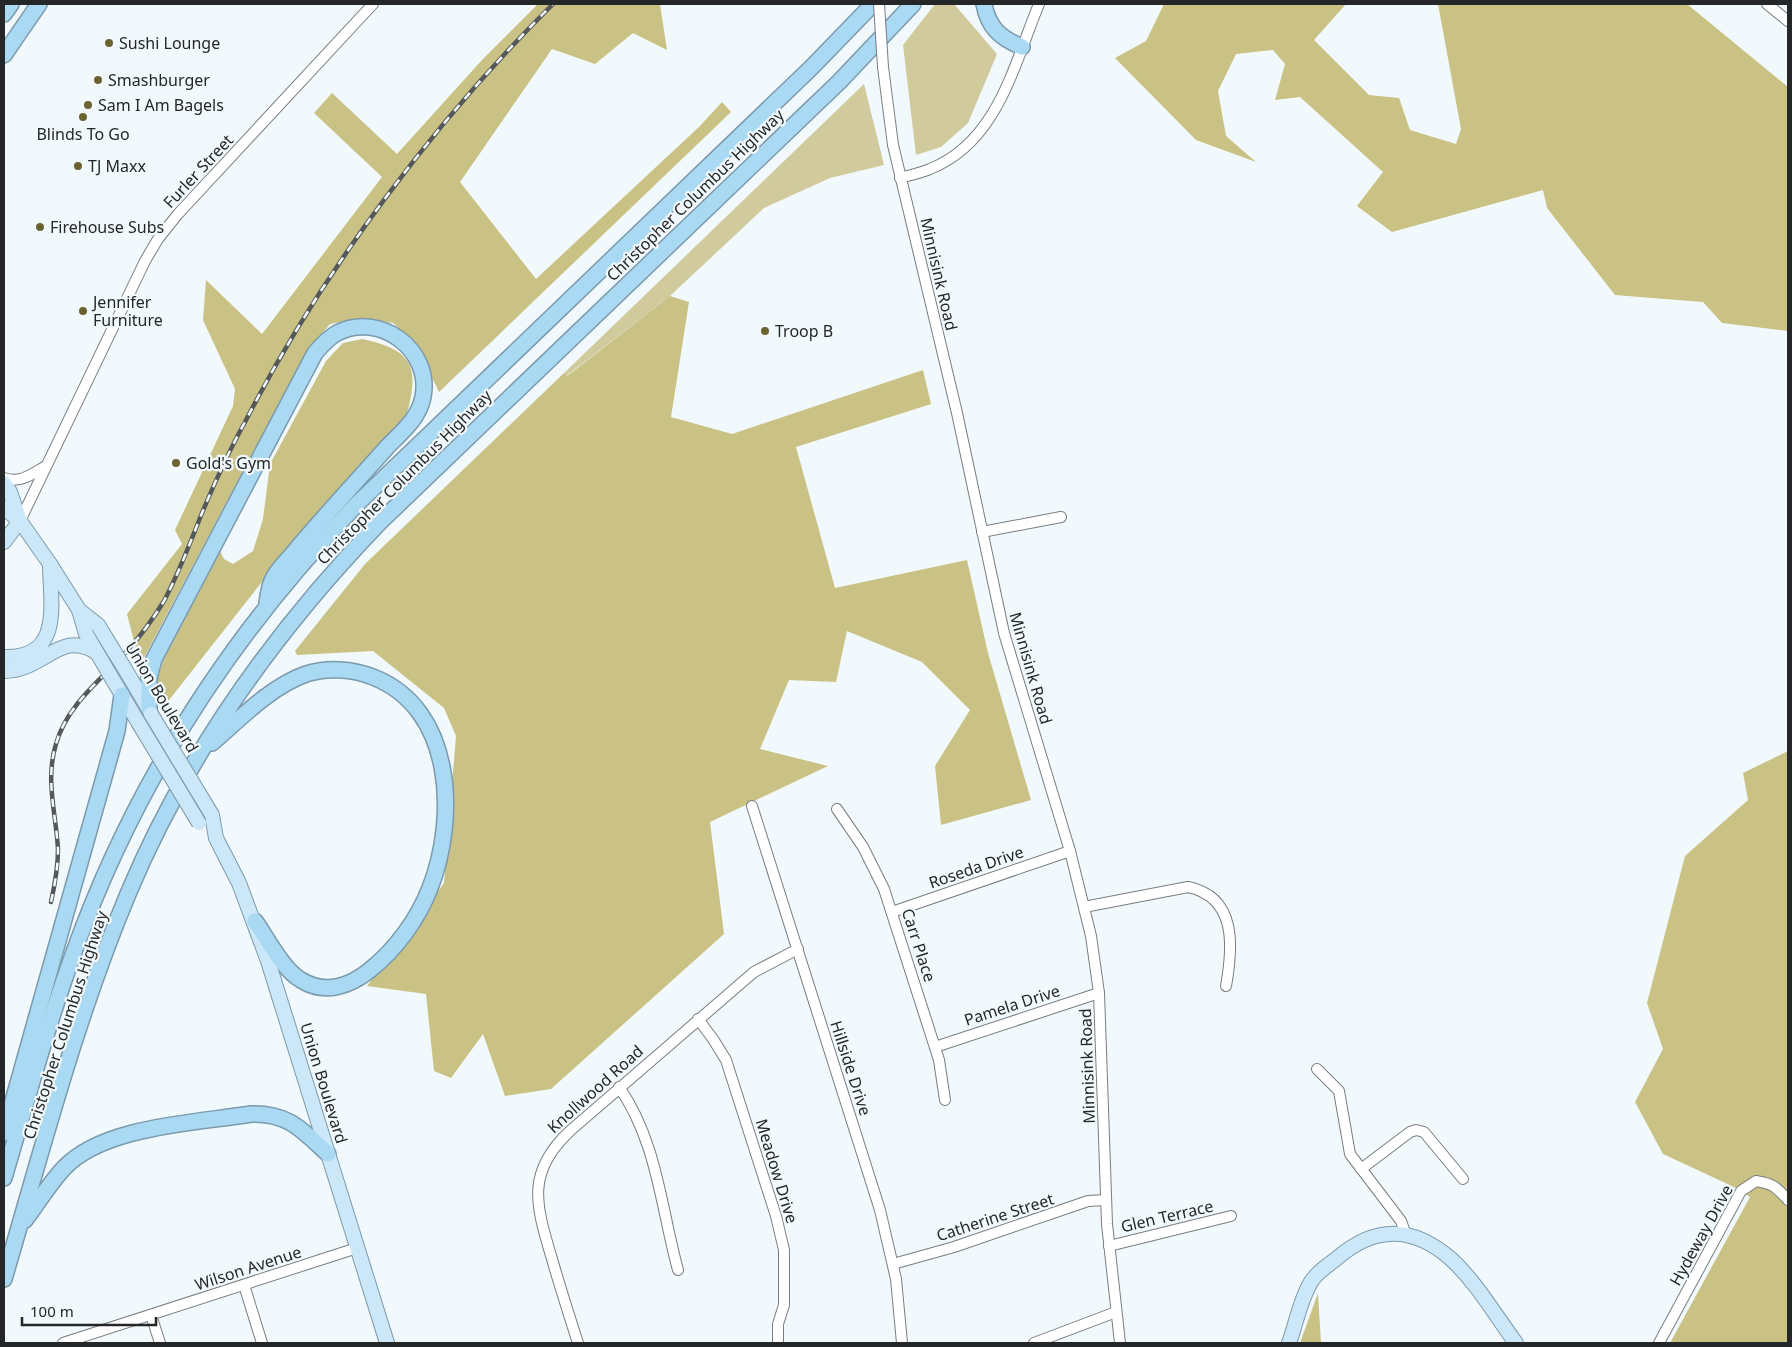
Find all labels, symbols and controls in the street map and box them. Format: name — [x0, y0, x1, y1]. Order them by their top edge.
place label: Sushi Lounge — [119, 32, 220, 54]
marker: Sushi Lounge — [103, 37, 115, 49]
place label: Smashburger — [108, 69, 210, 91]
marker: Smashburger — [92, 74, 104, 86]
place label: Sam I Am Bagels — [98, 94, 224, 116]
marker: Sam I Am Bagels — [82, 99, 94, 111]
street label: Christopher Columbus Highway — [601, 103, 789, 286]
marker: Blinds To Go — [77, 111, 89, 123]
place label: Blinds To Go — [36, 123, 130, 145]
street label: Furler Street — [158, 129, 238, 213]
place label: TJ Maxx — [88, 155, 146, 177]
marker: TJ Maxx — [72, 160, 84, 172]
street label: Minnisink Road — [915, 215, 963, 333]
place label: Firehouse Subs — [50, 216, 164, 238]
marker: Firehouse Subs — [34, 221, 46, 233]
place label: Jennifer Furniture — [91, 291, 163, 331]
marker: Jennifer Furniture — [77, 305, 89, 317]
place label: Troop B — [775, 320, 833, 342]
marker: Troop B — [759, 325, 771, 337]
street label: Christopher Columbus Highway — [312, 384, 497, 569]
place label: Gold's Gym — [186, 452, 271, 474]
marker: Gold's Gym — [170, 457, 182, 469]
street label: Minnisink Road — [1005, 610, 1057, 726]
street label: Union Boulevard — [120, 638, 204, 756]
street label: Roseda Drive — [926, 841, 1026, 893]
street label: Carr Place — [897, 905, 941, 985]
street label: Christopher Columbus Highway — [18, 907, 113, 1142]
street label: Pamela Drive — [961, 979, 1063, 1031]
street label: Minnisink Road — [1074, 1008, 1100, 1124]
street label: Hillside Drive — [825, 1018, 877, 1118]
street label: Union Boulevard — [295, 1020, 353, 1146]
street label: Knollwood Road — [542, 1040, 648, 1138]
street label: Meadow Drive — [751, 1116, 803, 1226]
street label: Hydeway Drive — [1664, 1181, 1738, 1289]
street label: Catherine Street — [933, 1188, 1057, 1246]
street label: Glen Terrace — [1119, 1195, 1215, 1237]
street label: Wilson Avenue — [192, 1240, 304, 1296]
scale bar — [22, 1294, 156, 1326]
text: 100 m — [30, 1301, 74, 1321]

